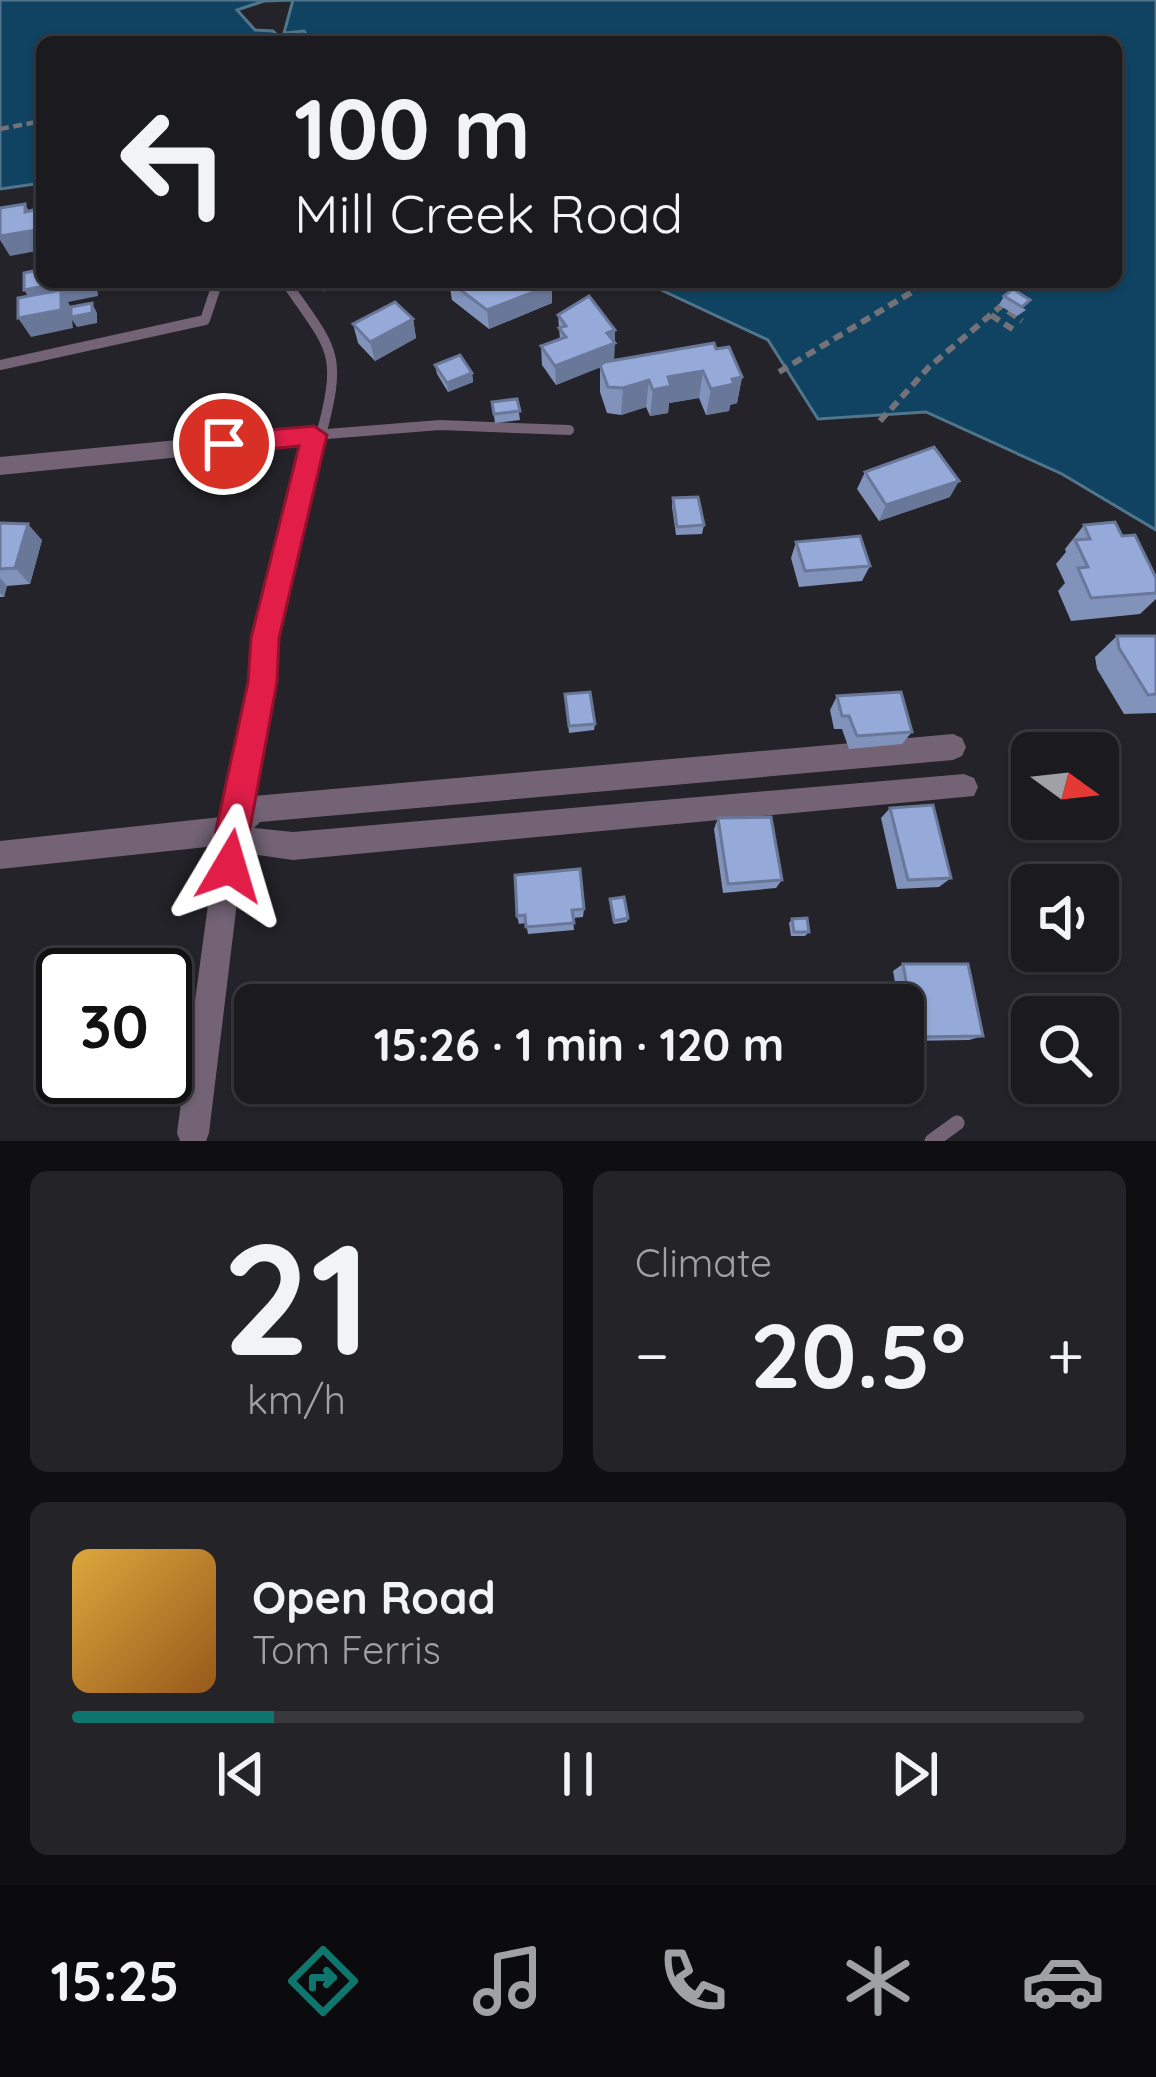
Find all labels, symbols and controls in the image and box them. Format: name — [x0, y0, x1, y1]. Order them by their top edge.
text: 100 m — [294, 75, 531, 180]
icon: left — [96, 84, 252, 240]
text: Mill Creek Road — [294, 179, 683, 247]
pin — [173, 393, 275, 495]
icon: arrive — [191, 411, 257, 477]
north arrow — [1011, 732, 1119, 840]
map controls — [1011, 732, 1119, 1104]
position arrow — [167, 803, 293, 929]
button: sound — [1011, 864, 1119, 972]
speed limit sign: 30 — [36, 948, 192, 1104]
button: search — [1011, 996, 1119, 1104]
text: 15:26 · 1 min · 120 m — [374, 1016, 784, 1072]
text: 21 — [222, 1199, 371, 1394]
text: Climate — [635, 1238, 772, 1287]
text: 20.5° — [750, 1298, 966, 1411]
text: − — [635, 1313, 669, 1396]
text: + — [1047, 1313, 1084, 1396]
text: km/h — [247, 1375, 346, 1424]
text: Open Road — [252, 1569, 496, 1625]
text: Tom Ferris — [252, 1625, 441, 1674]
icon: previous — [208, 1741, 274, 1807]
icon: pause — [545, 1741, 611, 1807]
icon: next — [882, 1741, 948, 1807]
icon: directions — [281, 1939, 365, 2023]
icon: music — [466, 1939, 550, 2023]
icon: phone — [651, 1939, 735, 2023]
icon: climate — [836, 1939, 920, 2023]
icon: car — [1021, 1939, 1105, 2023]
text: 15:25 — [51, 1947, 179, 2015]

